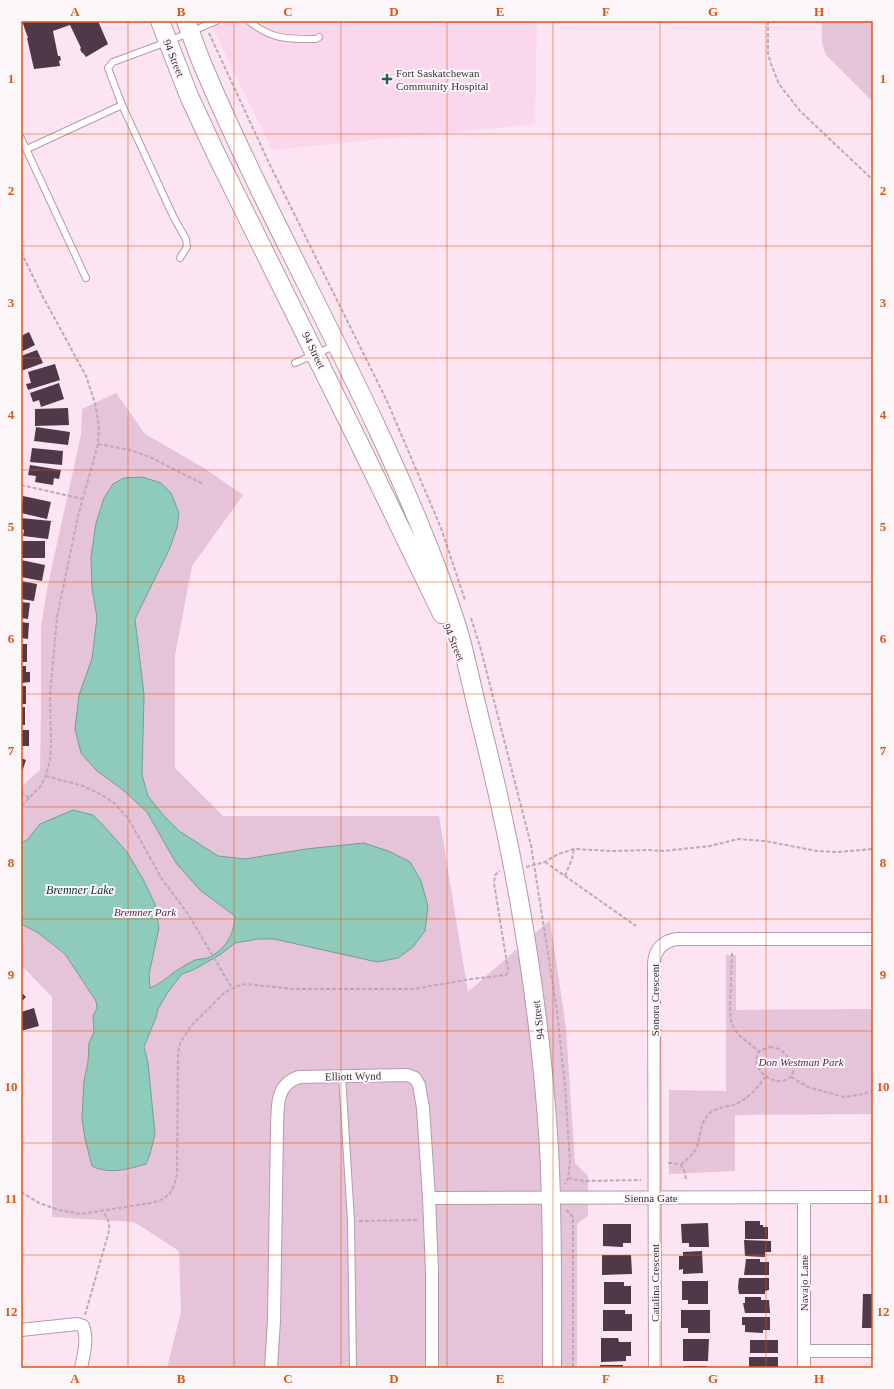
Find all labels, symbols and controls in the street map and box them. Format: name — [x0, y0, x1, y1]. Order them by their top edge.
text: A — [70, 4, 80, 19]
text: B — [177, 4, 186, 19]
text: C — [283, 4, 293, 19]
text: D — [389, 4, 399, 19]
text: E — [496, 4, 504, 19]
text: F — [602, 4, 610, 19]
text: G — [708, 4, 718, 19]
text: H — [814, 4, 824, 19]
street label: 94 Street — [161, 37, 187, 79]
place label: Fort Saskatchewan Community Hospital — [396, 67, 489, 92]
text: 1 — [8, 71, 14, 86]
text: 1 — [880, 71, 886, 86]
marker: Fort Saskatchewan Community Hospital — [381, 73, 393, 85]
text: 2 — [8, 183, 14, 198]
text: 2 — [880, 183, 886, 198]
text: 3 — [8, 295, 15, 310]
text: 3 — [880, 295, 887, 310]
street label: 94 Street — [300, 330, 328, 370]
text: 4 — [8, 407, 15, 422]
text: 4 — [880, 407, 887, 422]
text: 5 — [8, 519, 15, 534]
text: 5 — [880, 519, 887, 534]
street label: 94 Street — [441, 622, 467, 662]
text: 6 — [8, 631, 15, 646]
text: 6 — [880, 631, 887, 646]
text: 7 — [8, 743, 15, 758]
text: 7 — [880, 743, 887, 758]
text: 8 — [8, 855, 15, 870]
text: 8 — [880, 855, 887, 870]
water label: Bremner Lake — [46, 883, 115, 897]
park label: Bremner Park — [114, 906, 177, 918]
street label: Sonora Crescent — [649, 964, 661, 1036]
text: 9 — [8, 967, 15, 982]
text: 9 — [880, 967, 887, 982]
street label: 94 Street — [530, 1000, 546, 1040]
park label: Don Westman Park — [757, 1056, 845, 1068]
street label: Elliott Wynd — [325, 1070, 382, 1082]
text: 10 — [5, 1079, 18, 1094]
text: 10 — [877, 1079, 890, 1094]
text: 11 — [5, 1191, 17, 1206]
text: 11 — [877, 1191, 889, 1206]
street label: Sienna Gate — [624, 1192, 678, 1204]
street label: Catalina Crescent — [649, 1244, 661, 1322]
street label: Navajo Lane — [798, 1255, 810, 1311]
text: 12 — [5, 1304, 18, 1319]
text: 12 — [877, 1304, 890, 1319]
text: A — [70, 1371, 80, 1386]
text: B — [177, 1371, 186, 1386]
text: C — [283, 1371, 293, 1386]
text: D — [389, 1371, 399, 1386]
text: E — [496, 1371, 504, 1386]
text: F — [602, 1371, 610, 1386]
text: G — [708, 1371, 718, 1386]
text: H — [814, 1371, 824, 1386]

